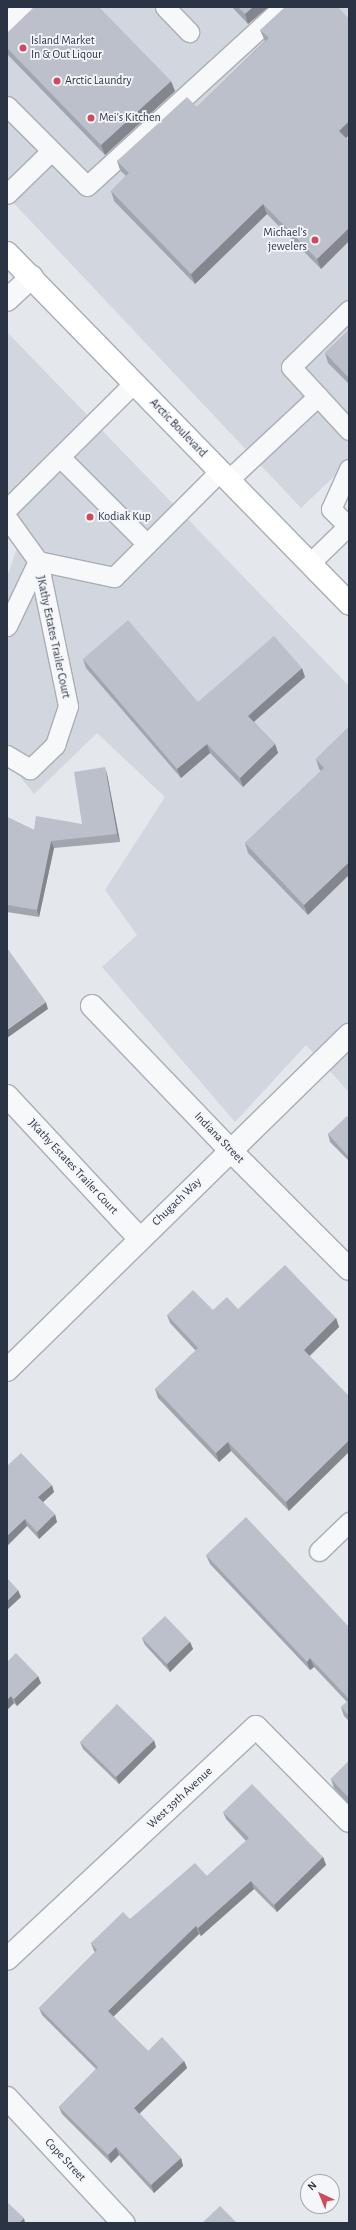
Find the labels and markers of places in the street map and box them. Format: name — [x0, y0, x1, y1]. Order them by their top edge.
place label: Island Market In & Out Liqour — [31, 34, 102, 62]
marker: Island Market In & Out Liqour — [18, 43, 28, 53]
place label: Arctic Laundry — [65, 74, 132, 88]
marker: Arctic Laundry — [52, 76, 62, 86]
place label: Mei’s Kitchen — [99, 111, 161, 125]
marker: Mei’s Kitchen — [86, 113, 96, 123]
place label: Michael's jewelers — [263, 226, 307, 254]
marker: Michael's jewelers — [310, 235, 320, 245]
place label: Kodiak Kup — [98, 510, 151, 524]
marker: Kodiak Kup — [85, 512, 95, 522]

